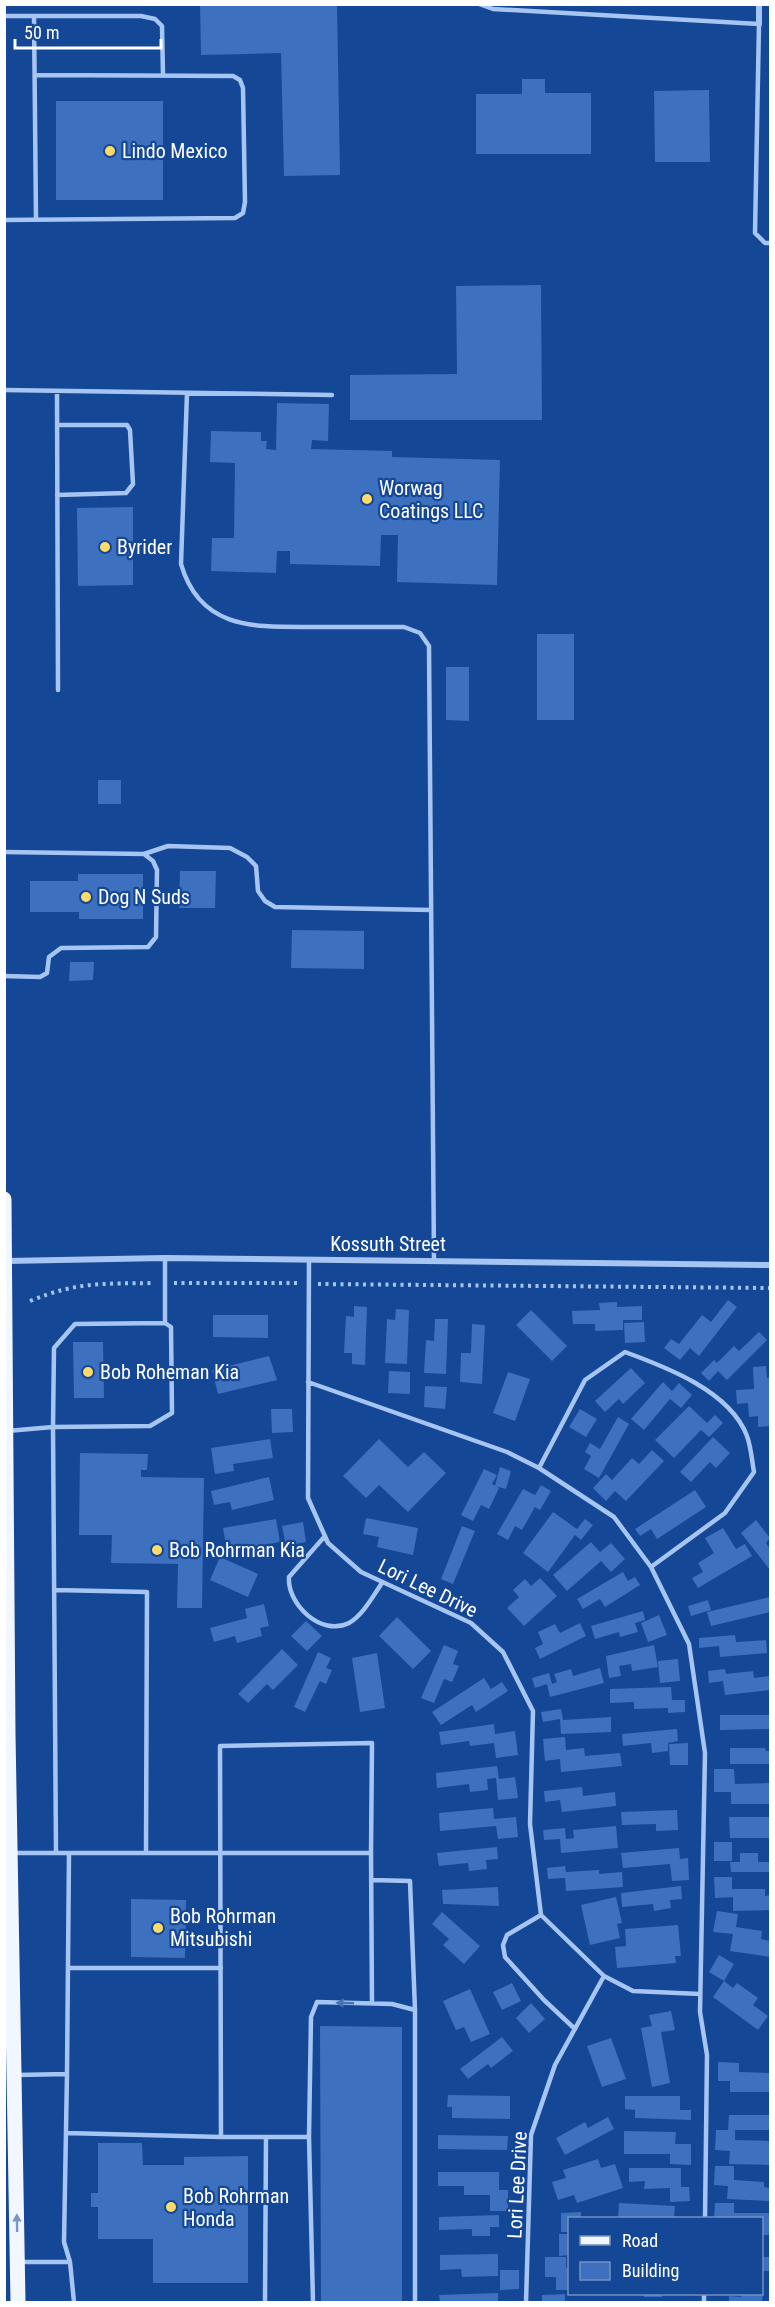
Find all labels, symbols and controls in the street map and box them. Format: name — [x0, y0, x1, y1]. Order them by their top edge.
scale bar — [15, 12, 160, 50]
text: 50 m — [24, 22, 59, 43]
place label: Lindo Mexico — [122, 139, 227, 163]
marker: Lindo Mexico — [103, 144, 117, 158]
place label: Worwag Coatings LLC — [379, 476, 483, 523]
marker: Worwag Coatings LLC — [360, 492, 374, 506]
place label: Byrider — [117, 535, 172, 559]
marker: Byrider — [98, 540, 112, 554]
place label: Dog N Suds — [98, 885, 190, 909]
marker: Dog N Suds — [79, 890, 93, 904]
street label: Kossuth Street — [330, 1232, 446, 1256]
place label: Bob Roheman Kia — [100, 1360, 239, 1384]
marker: Bob Roheman Kia — [81, 1365, 95, 1379]
place label: Bob Rohrman Kia — [169, 1538, 305, 1562]
marker: Bob Rohrman Kia — [150, 1543, 164, 1557]
street label: Lori Lee Drive — [374, 1554, 482, 1622]
place label: Bob Rohrman Mitsubishi — [170, 1904, 276, 1951]
marker: Bob Rohrman Mitsubishi — [151, 1921, 165, 1935]
one-way arrow — [336, 1998, 355, 2007]
street label: Lori Lee Drive — [502, 2131, 532, 2239]
place label: Bob Rohrman Honda — [183, 2184, 289, 2231]
marker: Bob Rohrman Honda — [164, 2200, 178, 2214]
one-way arrow — [12, 2214, 22, 2233]
legend — [568, 2217, 763, 2295]
text: Road — [622, 2230, 658, 2251]
text: Building — [622, 2260, 679, 2281]

